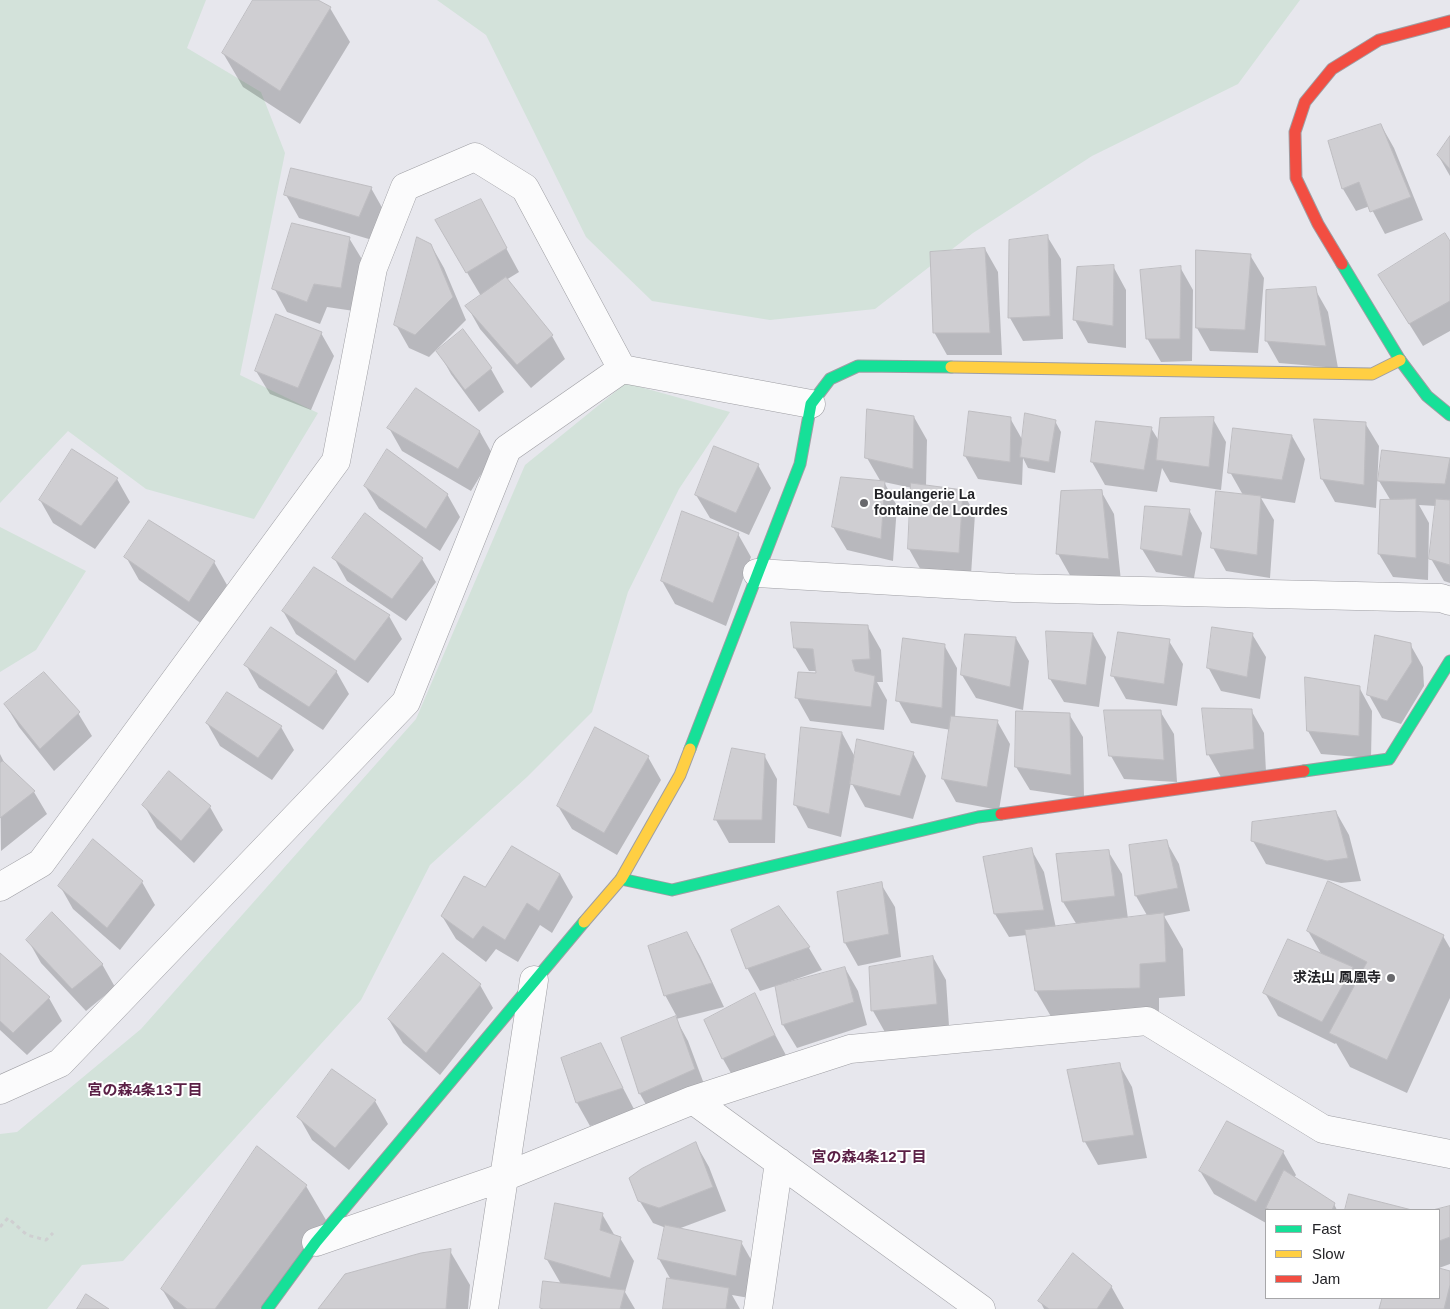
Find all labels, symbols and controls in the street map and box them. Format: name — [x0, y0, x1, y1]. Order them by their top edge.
place label: Boulangerie La fontaine de Lourdes — [874, 487, 1008, 520]
marker: Boulangerie La fontaine de Lourdes — [858, 497, 870, 509]
place label: 求法山 鳳凰寺 — [1293, 970, 1381, 986]
marker: 求法山 鳳凰寺 — [1385, 972, 1397, 984]
district label: 宮の森4条13丁目 — [87, 1082, 203, 1100]
district label: 宮の森4条12丁目 — [811, 1149, 927, 1167]
legend — [1265, 1209, 1440, 1299]
text: Fast — [1312, 1220, 1341, 1237]
text: Slow — [1312, 1245, 1345, 1262]
text: Jam — [1312, 1270, 1340, 1287]

